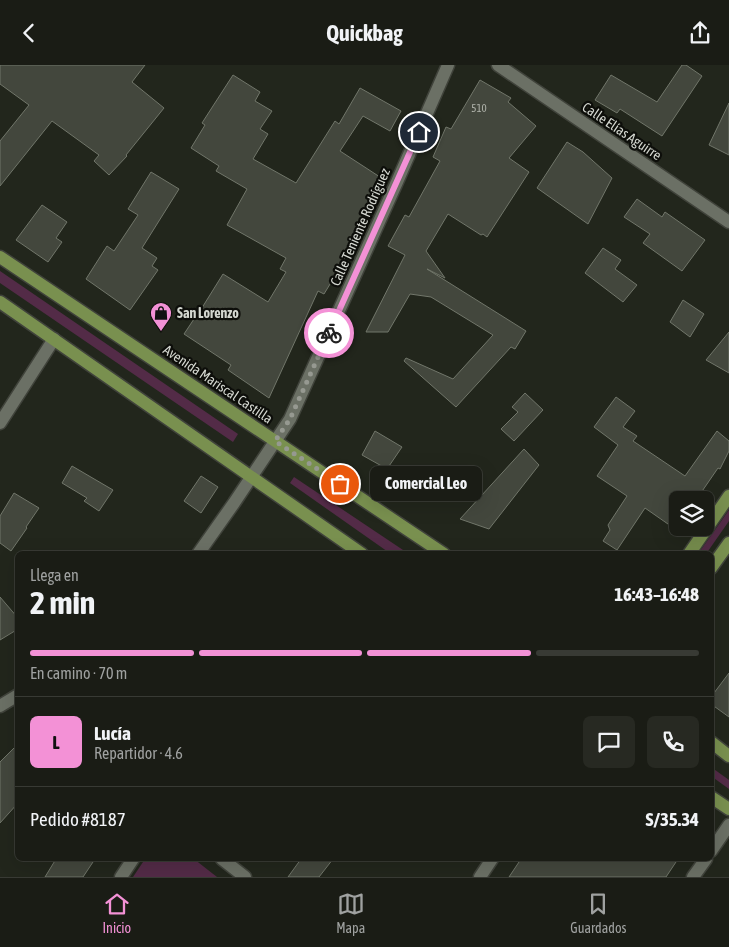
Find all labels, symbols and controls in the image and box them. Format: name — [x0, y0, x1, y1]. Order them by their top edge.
icon: back — [15, 19, 43, 47]
icon: share — [686, 19, 714, 47]
text: Quickbag — [326, 20, 403, 46]
street label: Calle Elías Aguirre — [579, 99, 665, 163]
house number: 510 — [471, 102, 487, 114]
pin — [398, 111, 440, 153]
icon: home — [405, 118, 433, 146]
street label: Calle Teniente Rodríguez — [327, 166, 393, 288]
shop icon: San Lorenzo — [149, 301, 173, 332]
place label: San Lorenzo — [177, 305, 239, 321]
courier — [304, 308, 354, 358]
icon: bike — [315, 319, 343, 347]
street label: Avenida Mariscal Castilla — [160, 341, 276, 427]
pin — [319, 463, 361, 505]
callout: Comercial Leo — [370, 467, 482, 501]
icon: bag — [326, 470, 354, 498]
text: Comercial Leo — [385, 474, 467, 492]
map controls — [669, 491, 714, 536]
button: layers — [669, 491, 714, 536]
text: Llega en — [30, 566, 79, 584]
text: 16:43–16:48 — [614, 583, 699, 605]
text: 2 min — [30, 584, 95, 621]
text: En camino · 70 m — [30, 664, 127, 682]
button: chat — [583, 716, 635, 768]
button: phone — [647, 716, 699, 768]
text: Lucía — [94, 722, 131, 744]
text: L — [52, 731, 60, 753]
text: Repartidor · 4.6 — [94, 744, 183, 762]
text: Pedido #8187 — [30, 808, 126, 830]
text: S/35.34 — [645, 808, 699, 830]
tab: Inicio — [103, 890, 131, 936]
tab: Mapa — [336, 890, 365, 936]
tab: Guardados — [570, 890, 626, 936]

